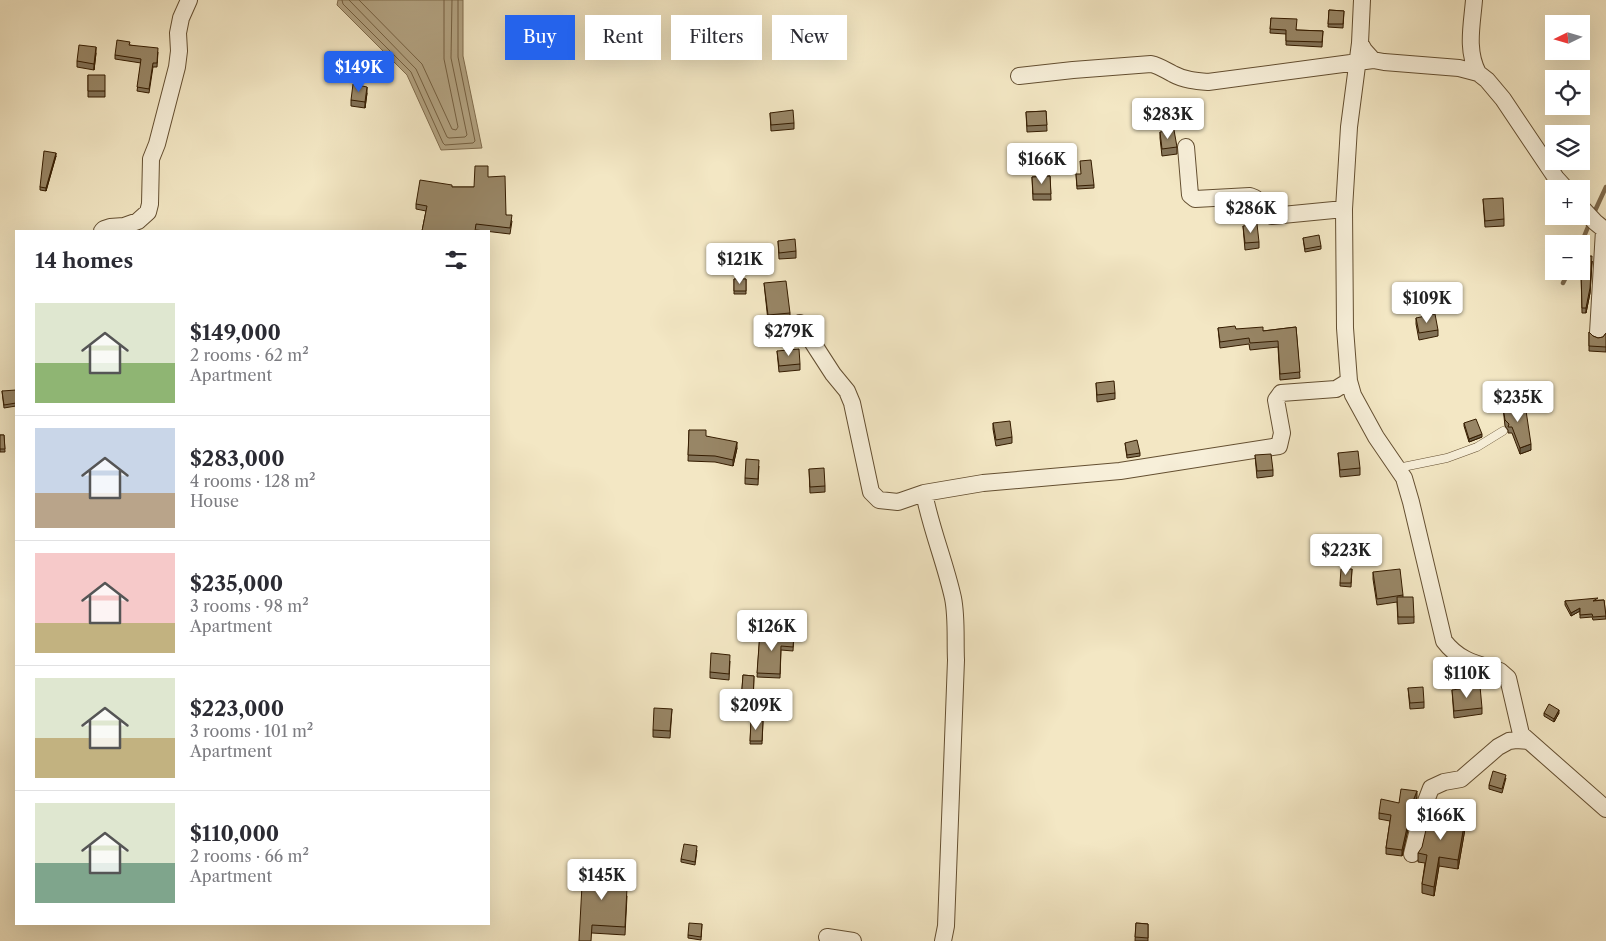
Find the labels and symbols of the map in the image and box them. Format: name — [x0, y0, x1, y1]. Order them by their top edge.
north arrow — [1545, 15, 1590, 60]
pin: $149K — [324, 51, 394, 93]
pin: $283K — [1133, 98, 1203, 140]
pin: $166K — [1007, 142, 1077, 185]
pin: $286K — [1216, 192, 1286, 234]
pin: $121K — [705, 242, 775, 285]
pin: $109K — [1392, 282, 1462, 324]
pin: $279K — [754, 314, 824, 357]
pin: $235K — [1483, 380, 1553, 423]
pin: $223K — [1311, 534, 1381, 576]
pin: $126K — [737, 610, 807, 652]
pin: $110K — [1432, 656, 1502, 699]
pin: $209K — [721, 688, 791, 731]
pin: $166K — [1406, 798, 1476, 841]
pin: $145K — [567, 858, 637, 901]

